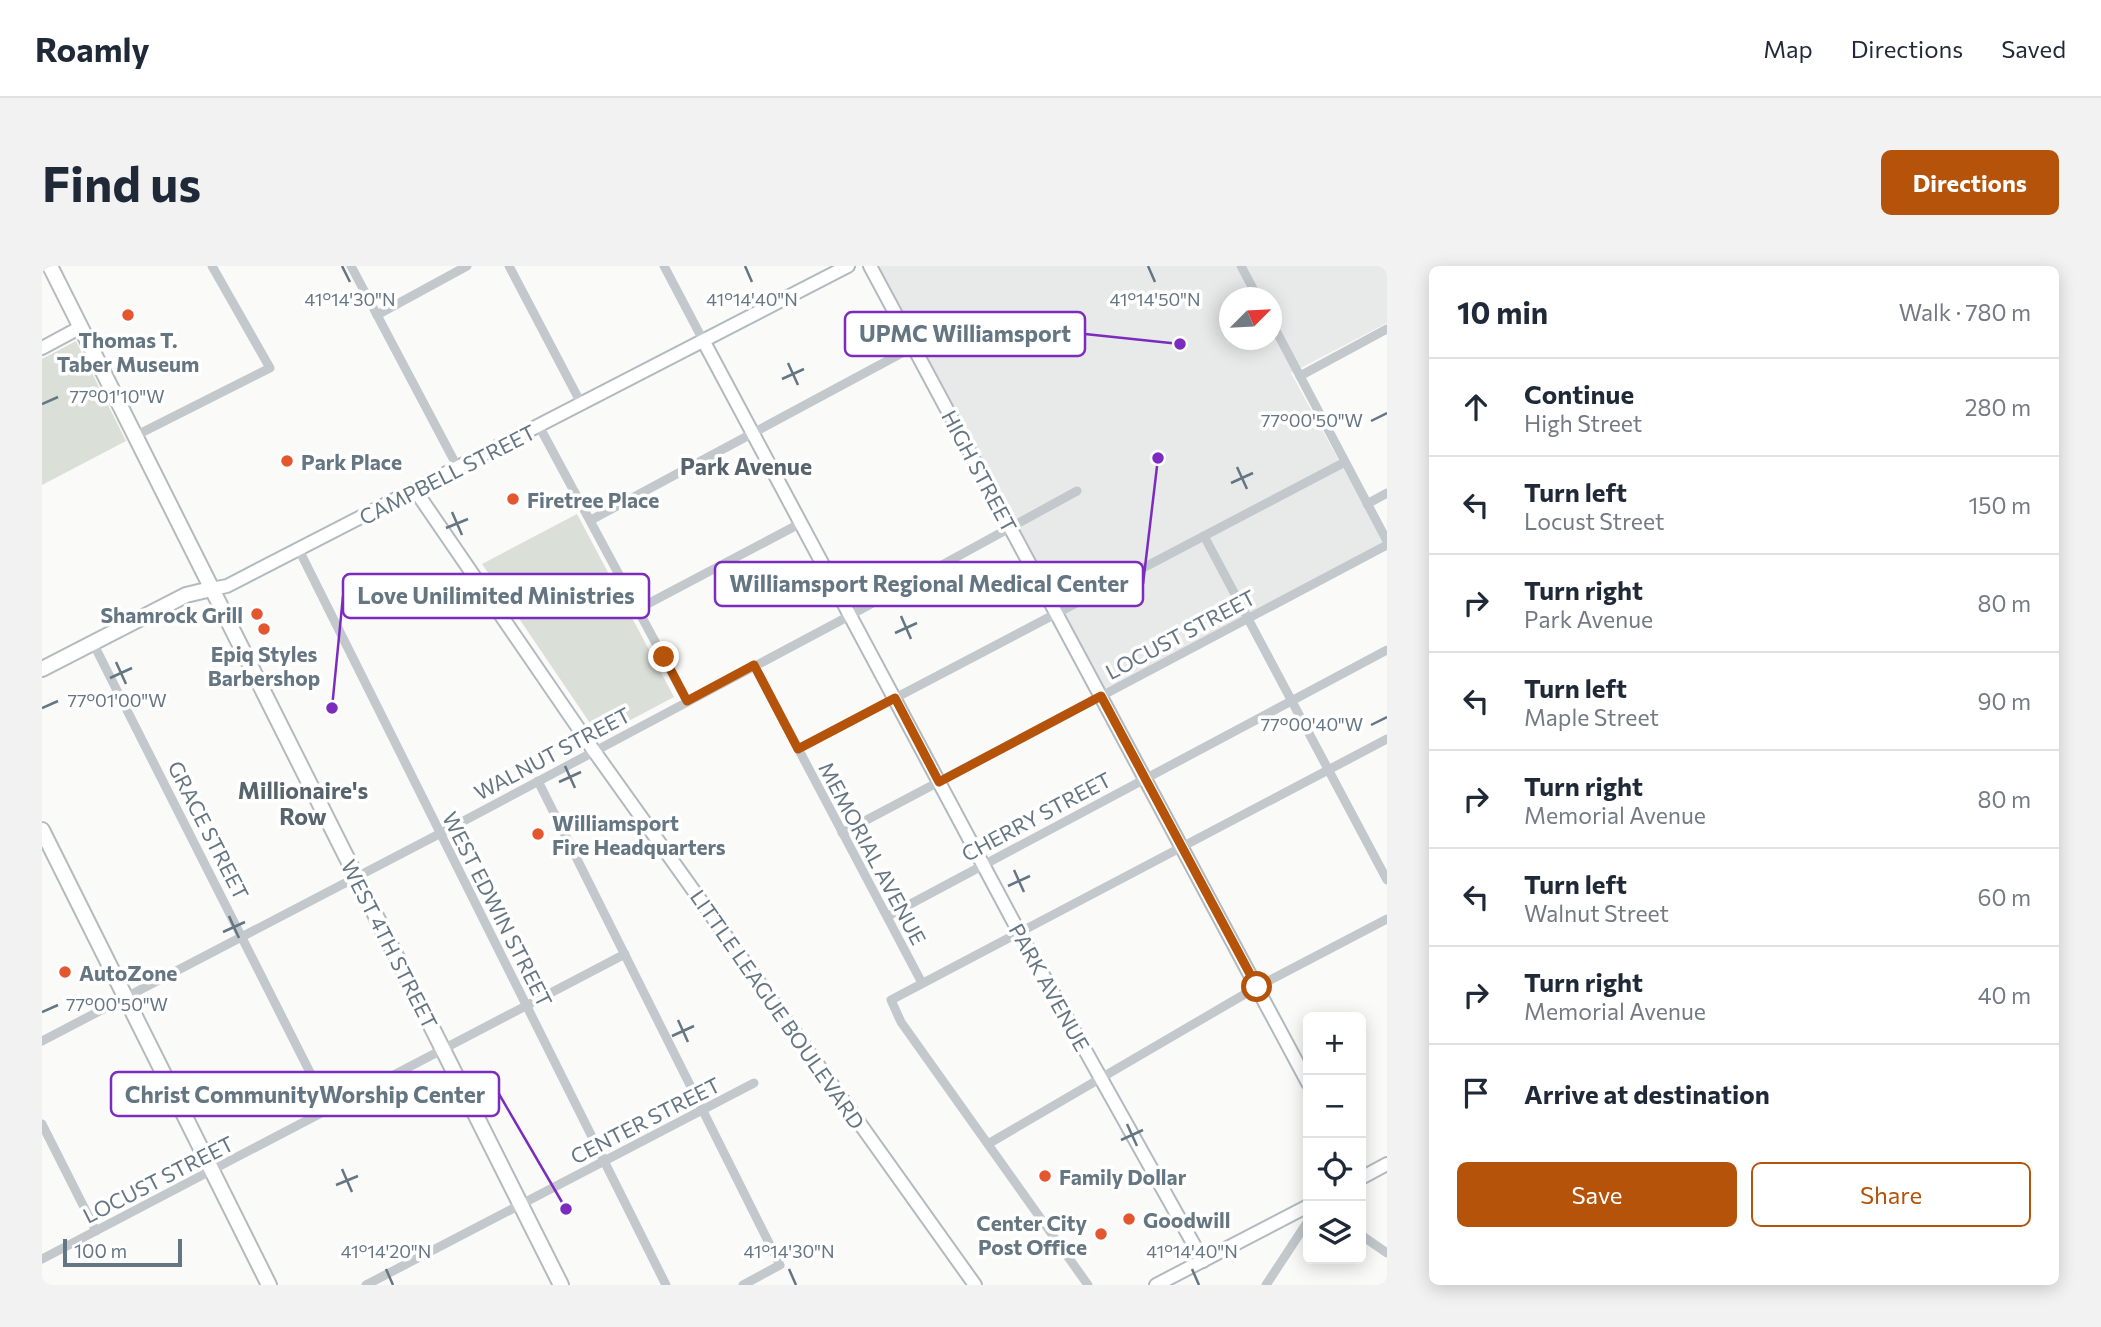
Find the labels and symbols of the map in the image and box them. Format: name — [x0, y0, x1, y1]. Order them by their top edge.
north arrow — [1219, 287, 1282, 350]
text: 41°14'30"N — [305, 288, 395, 310]
text: 41°14'40"N — [706, 288, 798, 310]
text: 41°14'50"N — [1109, 288, 1201, 310]
marker: Thomas T. Taber Museum — [120, 307, 136, 323]
callout: UPMC Williamsport — [845, 312, 1085, 356]
text: UPMC Williamsport — [859, 319, 1071, 347]
place label: Thomas T. Taber Museum — [57, 327, 199, 376]
text: 77°01'10"W — [69, 385, 165, 407]
street label: HIGH STREET — [937, 406, 1023, 536]
text: 77°00'50"W — [1261, 409, 1363, 431]
street label: CAMPBELL STREET — [355, 419, 539, 529]
place label: Park Place — [301, 449, 402, 474]
district label: Park Avenue — [680, 452, 812, 480]
marker: Park Place — [279, 453, 295, 469]
place label: Firetree Place — [527, 487, 659, 512]
marker: Firetree Place — [505, 491, 521, 507]
callout: Williamsport Regional Medical Center — [715, 562, 1143, 606]
text: Williamsport Regional Medical Center — [729, 569, 1129, 597]
callout: Love Unilimited Ministries — [343, 574, 649, 618]
text: Love Unilimited Ministries — [357, 581, 635, 609]
street label: LOCUST STREET — [1101, 584, 1259, 684]
place label: Shamrock Grill — [100, 602, 243, 627]
marker: Shamrock Grill — [249, 606, 265, 622]
marker: Epiq Styles Barbershop — [256, 621, 272, 637]
place label: Epiq Styles Barbershop — [208, 641, 320, 690]
route end — [648, 641, 679, 672]
text: 77°01'00"W — [67, 689, 167, 711]
street label: WALNUT STREET — [470, 701, 634, 805]
text: 77°00'40"W — [1261, 713, 1363, 735]
street label: GRACE STREET — [163, 757, 255, 903]
street label: MEMORIAL AVENUE — [814, 757, 932, 949]
street label: CHERRY STREET — [957, 766, 1115, 866]
district label: Millionaire's Row — [238, 776, 368, 830]
street label: WEST EDWIN STREET — [438, 807, 558, 1011]
place label: Williamsport Fire Headquarters — [552, 810, 726, 859]
marker: Williamsport Fire Headquarters — [530, 826, 546, 842]
street label: WEST 4TH STREET — [337, 855, 443, 1033]
street label: LITTLE LEAGUE BOULEVARD — [686, 885, 870, 1133]
street label: PARK AVENUE — [1005, 919, 1095, 1055]
place label: AutoZone — [79, 960, 177, 985]
marker: AutoZone — [57, 964, 73, 980]
route start — [1241, 971, 1272, 1002]
text: 77°00'50"W — [66, 993, 168, 1015]
street label: CENTER STREET — [566, 1071, 724, 1169]
callout: Christ CommunityWorship Center — [111, 1072, 499, 1116]
text: Christ CommunityWorship Center — [125, 1080, 486, 1108]
street label: LOCUST STREET — [78, 1130, 238, 1228]
place label: Family Dollar — [1059, 1164, 1187, 1189]
marker: Family Dollar — [1037, 1168, 1053, 1184]
place label: Goodwill — [1143, 1207, 1230, 1232]
place label: Center City Post Office — [976, 1210, 1087, 1259]
marker: Goodwill — [1121, 1211, 1137, 1227]
marker: Center City Post Office — [1093, 1226, 1109, 1242]
scale bar — [63, 1236, 182, 1268]
text: 41°14'20"N — [341, 1240, 431, 1262]
text: 41°14'30"N — [744, 1240, 834, 1262]
text: 41°14'40"N — [1146, 1240, 1238, 1262]

